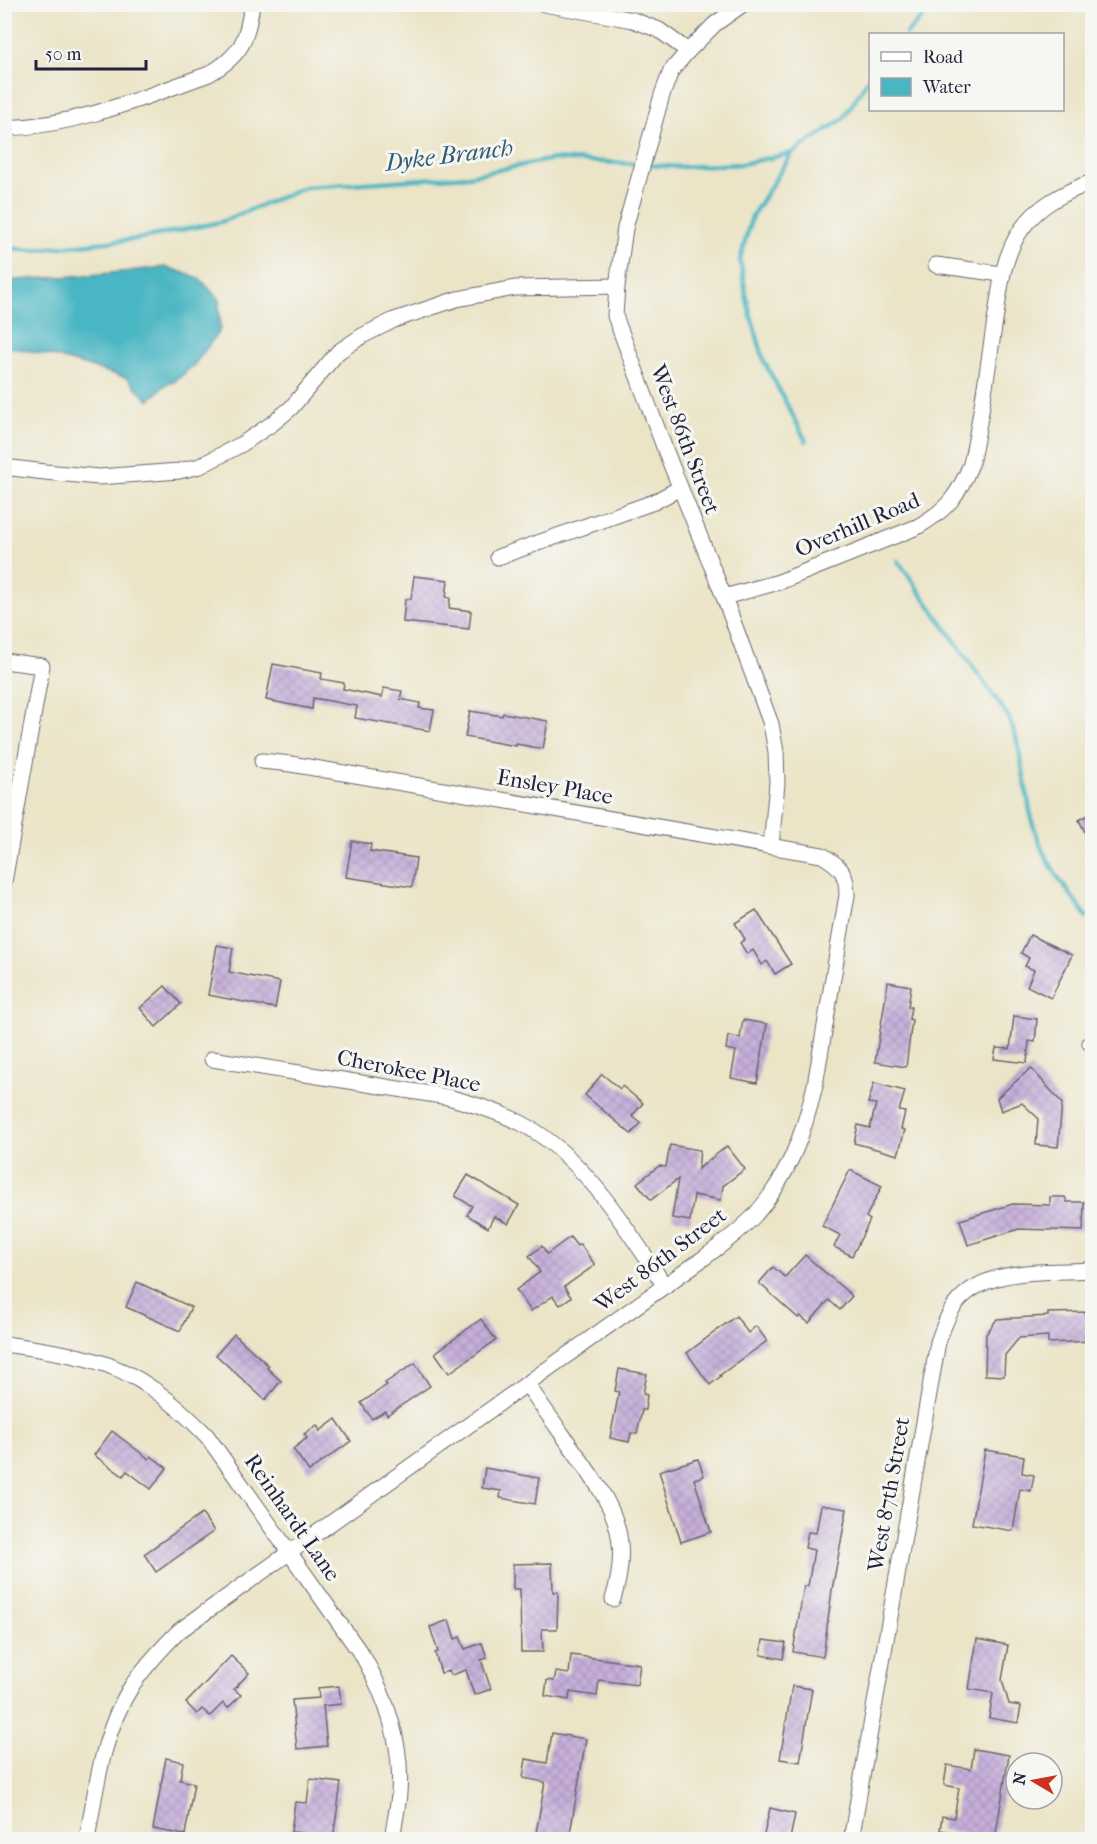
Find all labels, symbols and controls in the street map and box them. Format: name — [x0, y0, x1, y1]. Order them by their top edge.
scale bar — [36, 33, 146, 71]
legend — [869, 33, 1064, 111]
text: 50 m — [45, 44, 82, 65]
text: Road — [923, 47, 963, 68]
text: Water — [922, 77, 971, 98]
water label: Dyke Branch — [382, 133, 514, 177]
street label: West 86th Street — [644, 360, 726, 518]
street label: Overhill Road — [791, 487, 925, 563]
street label: Ensley Place — [495, 764, 615, 810]
street label: Cherokee Place — [335, 1044, 483, 1098]
street label: West 86th Street — [589, 1202, 731, 1318]
street label: West 87th Street — [862, 1415, 915, 1574]
street label: Reinhardt Lane — [239, 1449, 346, 1586]
north arrow — [1004, 1751, 1064, 1811]
text: N — [1009, 1770, 1030, 1786]

